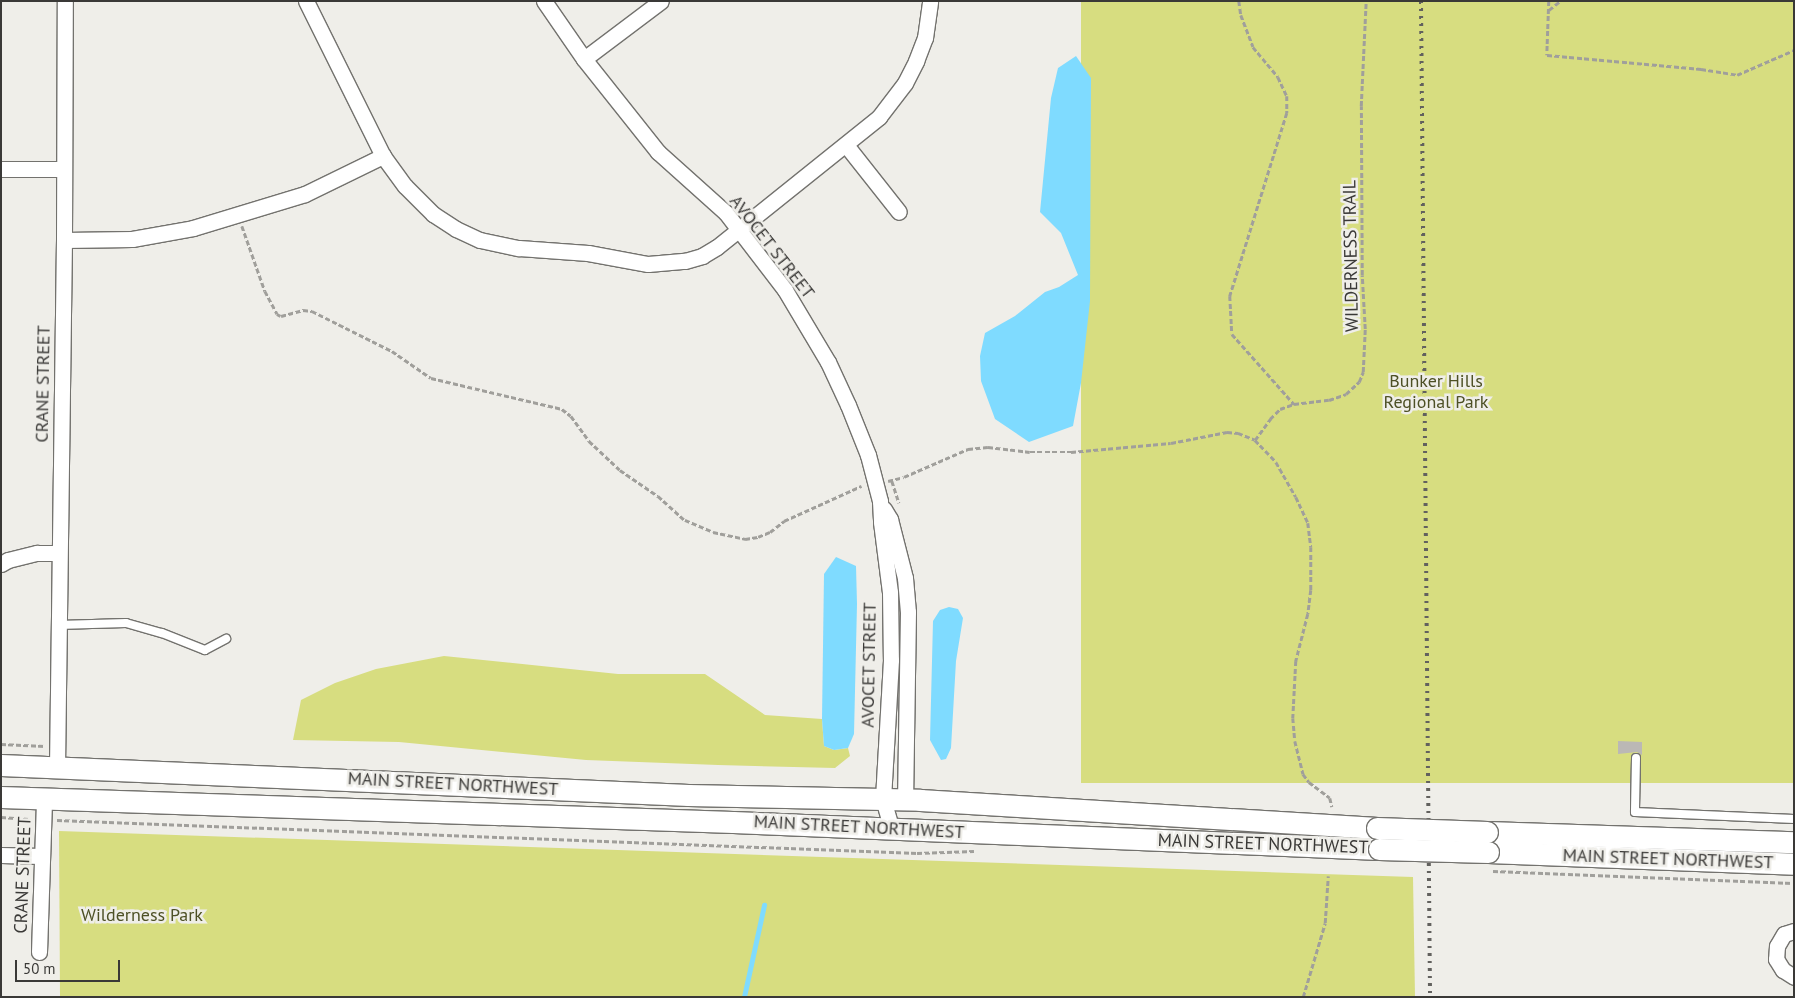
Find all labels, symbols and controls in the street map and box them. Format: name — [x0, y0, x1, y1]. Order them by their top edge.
street label: WILDERNESS TRAIL — [1339, 180, 1363, 332]
street label: AVOCET STREET — [725, 191, 819, 303]
street label: CRANE STREET — [31, 325, 55, 443]
park label: Bunker Hills Regional Park — [1384, 371, 1488, 414]
street label: AVOCET STREET — [857, 602, 881, 728]
street label: MAIN STREET NORTHWEST — [347, 768, 559, 800]
street label: MAIN STREET NORTHWEST — [753, 811, 965, 843]
street label: CRANE STREET — [10, 816, 36, 934]
street label: MAIN STREET NORTHWEST — [1157, 830, 1369, 858]
street label: MAIN STREET NORTHWEST — [1562, 845, 1774, 873]
park label: Wilderness Park — [81, 904, 203, 926]
scale bar — [18, 950, 122, 982]
text: 50 m — [23, 959, 56, 978]

